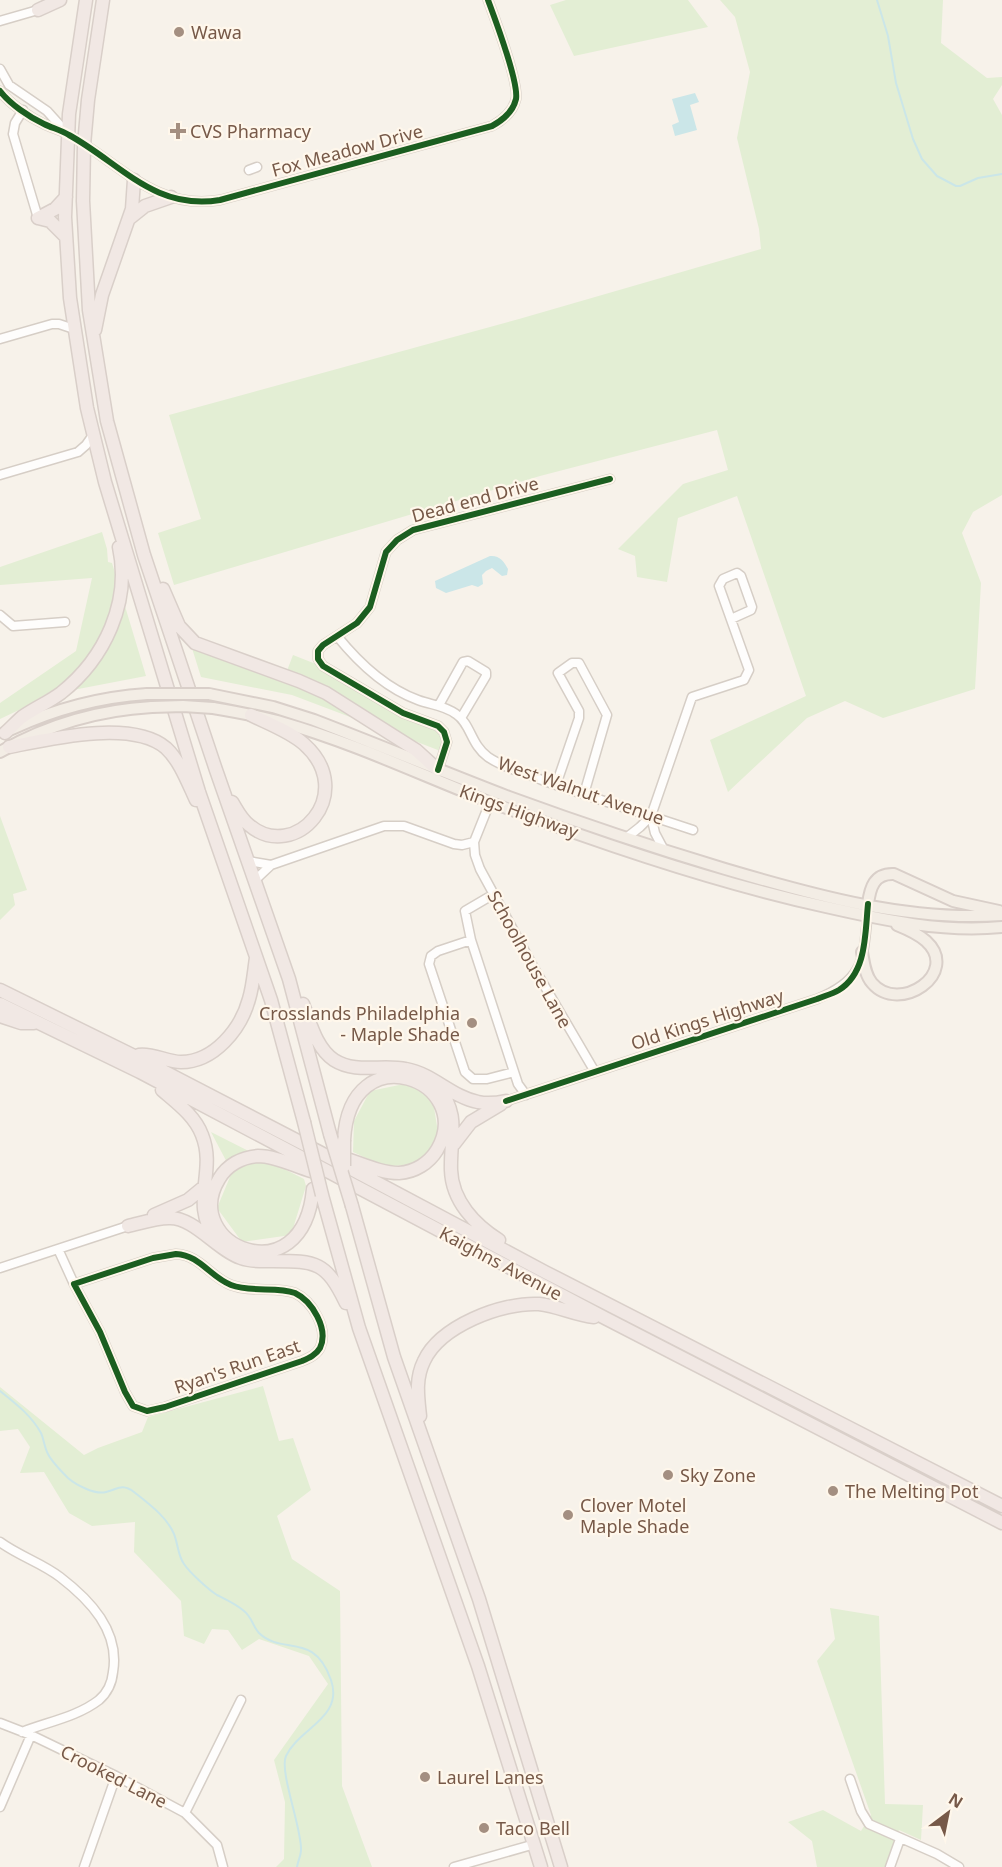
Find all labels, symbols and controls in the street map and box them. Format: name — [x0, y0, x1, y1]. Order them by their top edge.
place label: Wawa — [191, 20, 242, 44]
marker: Wawa — [172, 25, 186, 39]
street label: Fox Meadow Drive — [269, 118, 425, 182]
place label: CVS Pharmacy — [190, 119, 312, 143]
marker: CVS Pharmacy — [171, 124, 185, 138]
street label: Dead end Drive — [409, 470, 541, 528]
street label: West Walnut Avenue — [495, 750, 667, 830]
street label: Kings Highway — [456, 778, 583, 844]
street label: Schoolhouse Lane — [482, 886, 578, 1032]
street label: Old Kings Highway — [628, 983, 787, 1055]
place label: Crosslands Philadelphia - Maple Shade — [259, 1001, 460, 1046]
marker: Crosslands Philadelphia - Maple Shade — [465, 1016, 479, 1030]
street label: Kaighns Avenue — [435, 1221, 567, 1305]
street label: Ryan's Run East — [171, 1333, 304, 1399]
place label: Sky Zone — [680, 1463, 756, 1487]
marker: Sky Zone — [661, 1468, 675, 1482]
place label: The Melting Pot — [845, 1479, 979, 1503]
marker: The Melting Pot — [826, 1484, 840, 1498]
place label: Clover Motel Maple Shade — [580, 1493, 689, 1538]
marker: Clover Motel Maple Shade — [561, 1508, 575, 1522]
street label: Crooked Lane — [57, 1739, 171, 1813]
place label: Laurel Lanes — [437, 1765, 544, 1789]
marker: Laurel Lanes — [418, 1770, 432, 1784]
north arrow — [918, 1783, 978, 1843]
text: N — [945, 1788, 967, 1813]
place label: Taco Bell — [496, 1816, 570, 1840]
marker: Taco Bell — [477, 1821, 491, 1835]

